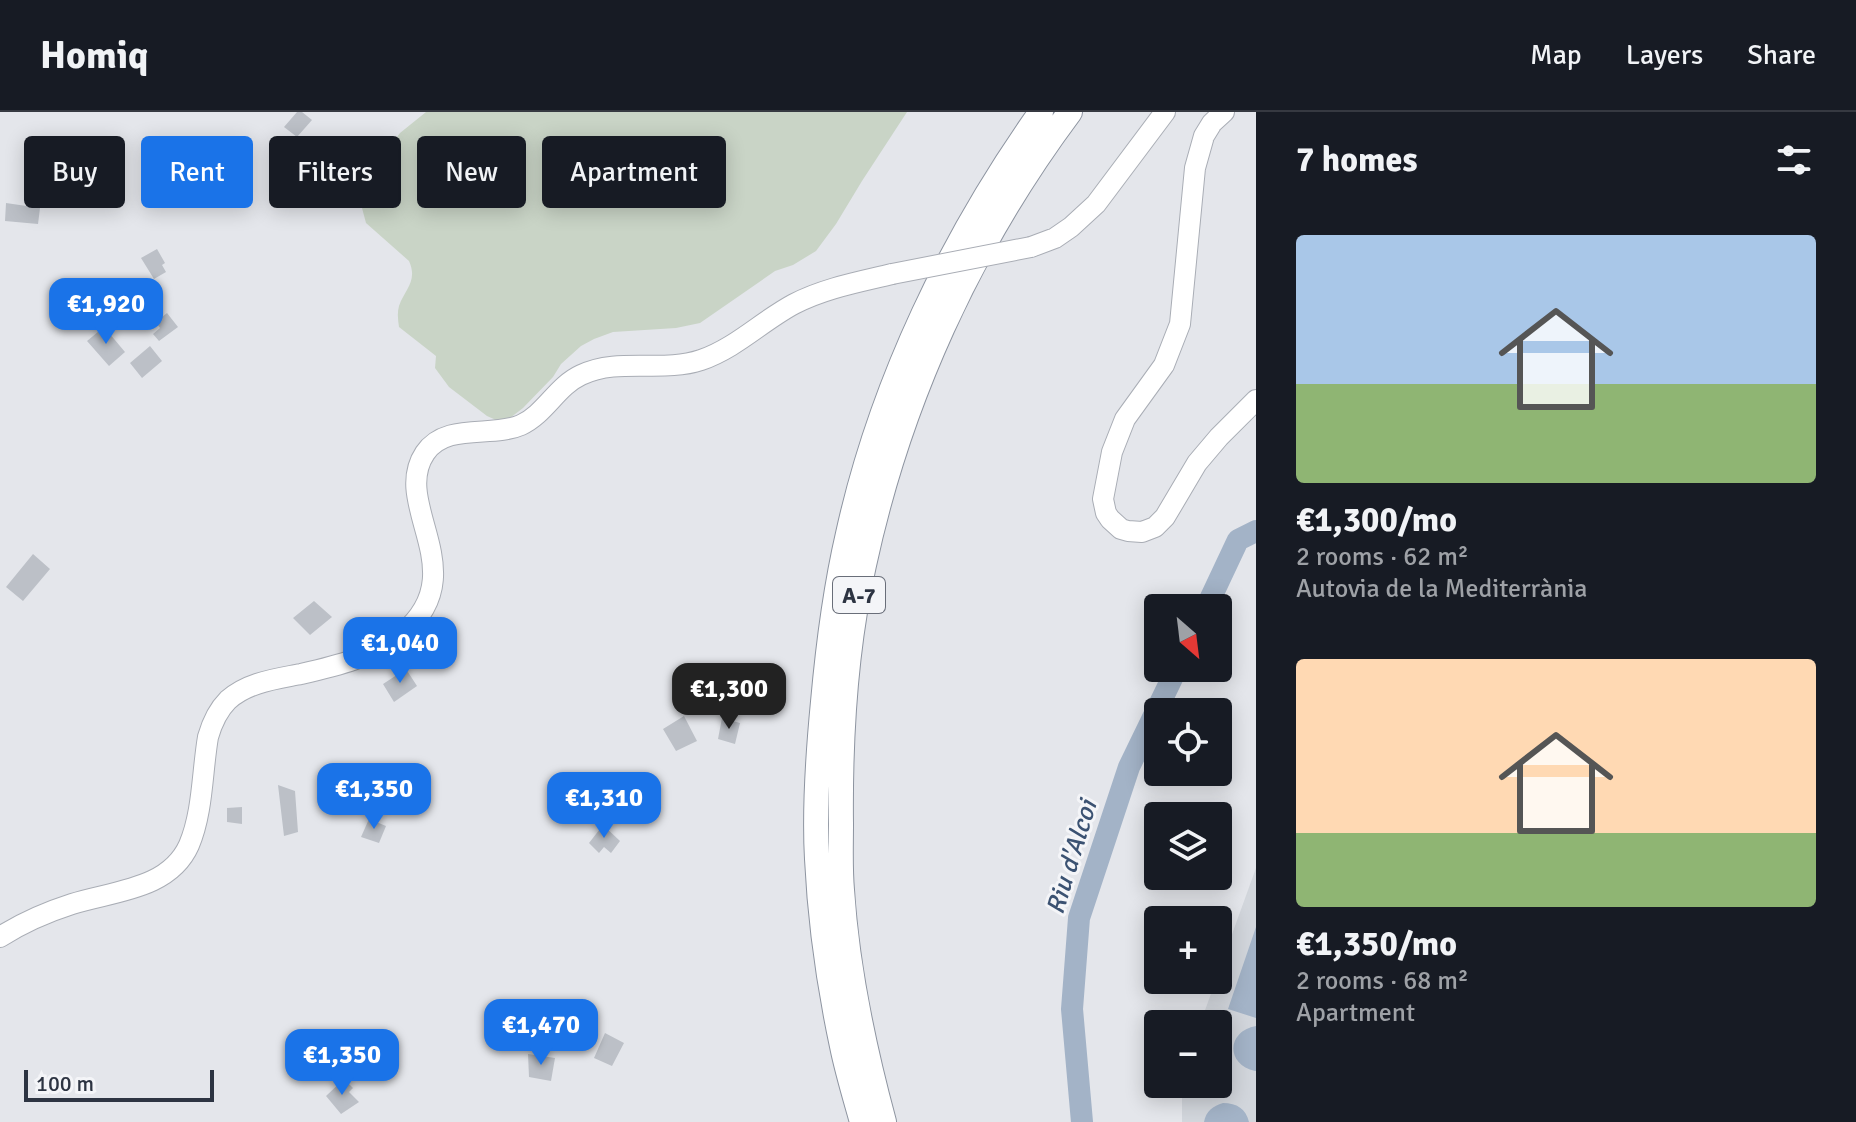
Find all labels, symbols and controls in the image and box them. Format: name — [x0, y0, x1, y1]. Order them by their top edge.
text: Homiq — [40, 32, 148, 79]
text: Map — [1530, 38, 1582, 72]
text: Layers — [1626, 38, 1703, 72]
text: Share — [1747, 38, 1816, 72]
chip: Buy — [24, 136, 125, 208]
chip: Rent — [141, 136, 253, 208]
chip: Filters — [269, 136, 401, 208]
chip: New — [417, 136, 526, 208]
chip: Apartment — [542, 136, 726, 208]
icon: filters — [1772, 138, 1816, 182]
text: 7 homes — [1296, 139, 1417, 181]
pin: €1,920 — [41, 278, 171, 346]
icon: home — [1484, 287, 1628, 431]
text: €1,920 — [67, 288, 145, 320]
text: €1,300/mo — [1296, 499, 1457, 541]
text: 2 rooms · 62 m² — [1296, 541, 1469, 573]
text: Autovia de la Mediterrània — [1296, 573, 1588, 605]
road number: A-7 — [833, 577, 885, 613]
north arrow — [1144, 594, 1232, 682]
map controls — [1144, 594, 1232, 1098]
pin: €1,040 — [335, 617, 465, 685]
text: €1,040 — [361, 627, 439, 659]
pin: €1,300 — [664, 663, 794, 731]
text: €1,300 — [690, 673, 768, 705]
button: locate — [1144, 698, 1232, 786]
icon: home — [1484, 711, 1628, 855]
pin: €1,350 — [309, 763, 439, 831]
pin: €1,310 — [539, 772, 669, 840]
text: €1,350 — [335, 773, 413, 805]
text: €1,310 — [565, 782, 643, 814]
water label: Riu d'Alcoi — [1039, 794, 1105, 918]
button: layers — [1144, 802, 1232, 890]
button: + — [1144, 906, 1232, 994]
text: €1,350/mo — [1296, 923, 1457, 965]
text: 2 rooms · 68 m² — [1296, 965, 1469, 997]
text: Apartment — [1296, 997, 1415, 1029]
pin: €1,470 — [476, 999, 606, 1067]
text: €1,470 — [502, 1009, 580, 1041]
button: − — [1144, 1010, 1232, 1098]
pin: €1,350 — [277, 1029, 407, 1097]
text: €1,350 — [303, 1039, 381, 1071]
scale bar — [24, 1066, 214, 1102]
text: 100 m — [36, 1070, 94, 1097]

